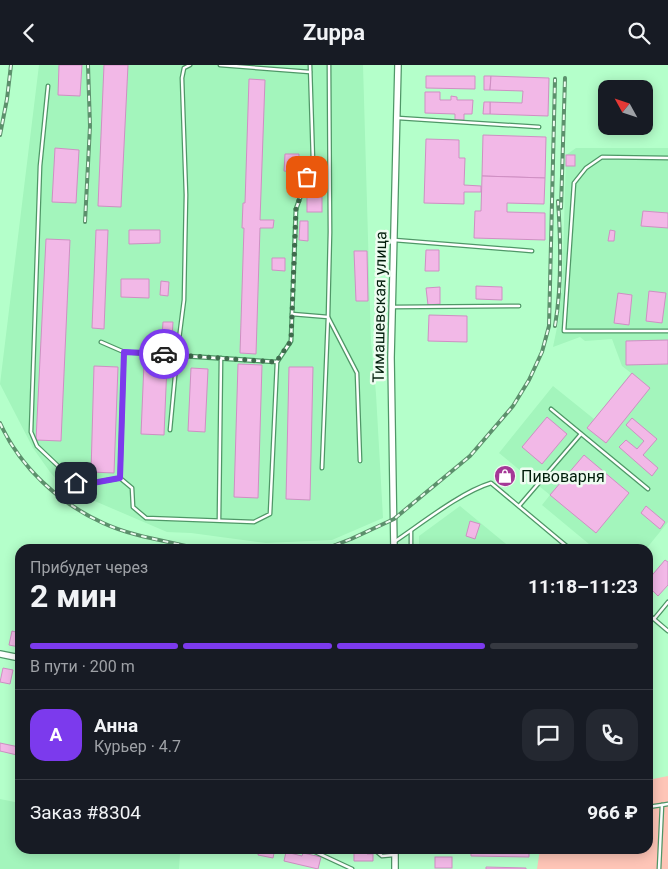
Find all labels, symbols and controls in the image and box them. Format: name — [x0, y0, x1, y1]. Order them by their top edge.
icon: back — [15, 19, 43, 47]
icon: search — [625, 19, 653, 47]
text: Zuppa — [303, 20, 365, 45]
north arrow — [598, 80, 652, 135]
map controls — [598, 80, 653, 135]
pin — [286, 156, 328, 198]
icon: bag — [293, 163, 321, 191]
street label: Тимашевская улица — [369, 231, 390, 383]
courier — [139, 329, 189, 379]
icon: car — [150, 340, 178, 368]
pin — [55, 462, 97, 504]
shop icon: Пивоварня — [493, 464, 517, 488]
place label: Пивоварня — [521, 467, 605, 486]
icon: home — [62, 469, 90, 497]
text: Прибудет через — [30, 558, 148, 577]
text: 11:18–11:23 — [528, 575, 638, 598]
text: 2 мин — [30, 577, 117, 615]
text: В пути · 200 m — [30, 657, 135, 676]
button: chat — [522, 709, 574, 761]
button: phone — [586, 709, 638, 761]
text: Анна — [94, 714, 138, 737]
text: А — [50, 723, 62, 746]
text: Курьер · 4.7 — [94, 737, 181, 756]
text: Заказ #8304 — [30, 801, 141, 824]
text: 966 ₽ — [587, 801, 638, 824]

